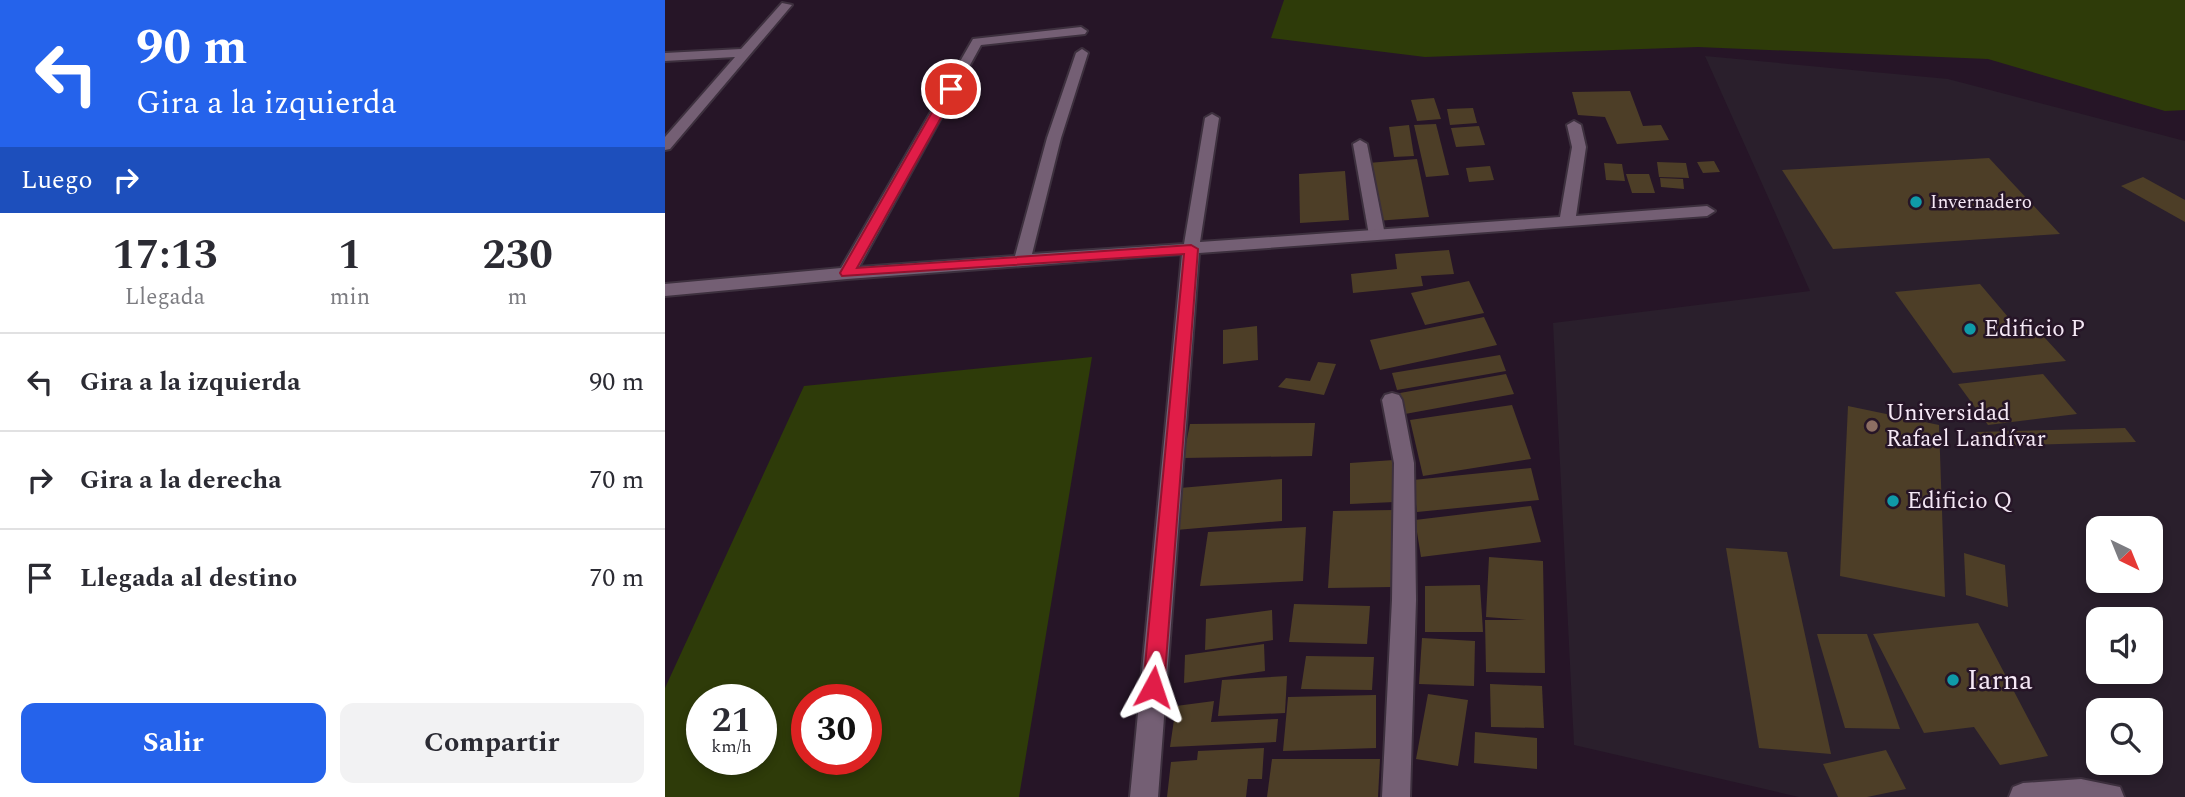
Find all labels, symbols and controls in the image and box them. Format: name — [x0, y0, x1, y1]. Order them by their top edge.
text: 90 m — [136, 11, 247, 86]
icon: left — [21, 28, 112, 119]
pin — [921, 59, 981, 119]
icon: arrive — [932, 70, 970, 108]
text: Gira a la izquierda — [136, 79, 397, 128]
text: Luego — [21, 160, 93, 200]
icon: right — [107, 161, 145, 199]
place label: Invernadero — [1930, 188, 2032, 217]
marker: Invernadero — [1908, 194, 1924, 210]
text: 17:13 — [112, 224, 218, 287]
text: 1 — [338, 224, 362, 287]
text: 230 — [482, 224, 553, 287]
text: Llegada — [125, 280, 205, 315]
text: min — [330, 280, 370, 315]
text: m — [508, 280, 527, 315]
place label: Edificio P — [1984, 312, 2085, 347]
marker: Edificio P — [1962, 321, 1978, 337]
text: Gira a la izquierda — [80, 362, 301, 402]
text: 90 m — [589, 362, 644, 402]
icon: left — [21, 363, 59, 401]
place label: Universidad Rafael Landívar — [1886, 396, 2046, 457]
marker: Universidad Rafael Landívar — [1864, 418, 1880, 434]
text: Gira a la derecha — [80, 460, 282, 500]
text: 70 m — [589, 460, 644, 500]
icon: right — [21, 461, 59, 499]
place label: Edificio Q — [1907, 484, 2013, 519]
marker: Edificio Q — [1885, 493, 1901, 509]
north arrow — [2086, 516, 2163, 593]
map controls — [2086, 516, 2163, 775]
text: Llegada al destino — [80, 558, 297, 598]
text: 70 m — [589, 558, 644, 598]
icon: arrive — [21, 559, 59, 597]
button: sound — [2086, 607, 2163, 684]
position arrow — [1116, 650, 1190, 724]
place label: Iarna — [1967, 659, 2033, 702]
marker: Iarna — [1945, 672, 1961, 688]
speed limit sign: 30 — [791, 684, 882, 775]
text: 21 — [712, 694, 751, 747]
button: search — [2086, 698, 2163, 775]
button: Salir — [21, 703, 326, 783]
button: Compartir — [340, 703, 644, 783]
text: km/h — [711, 733, 752, 760]

